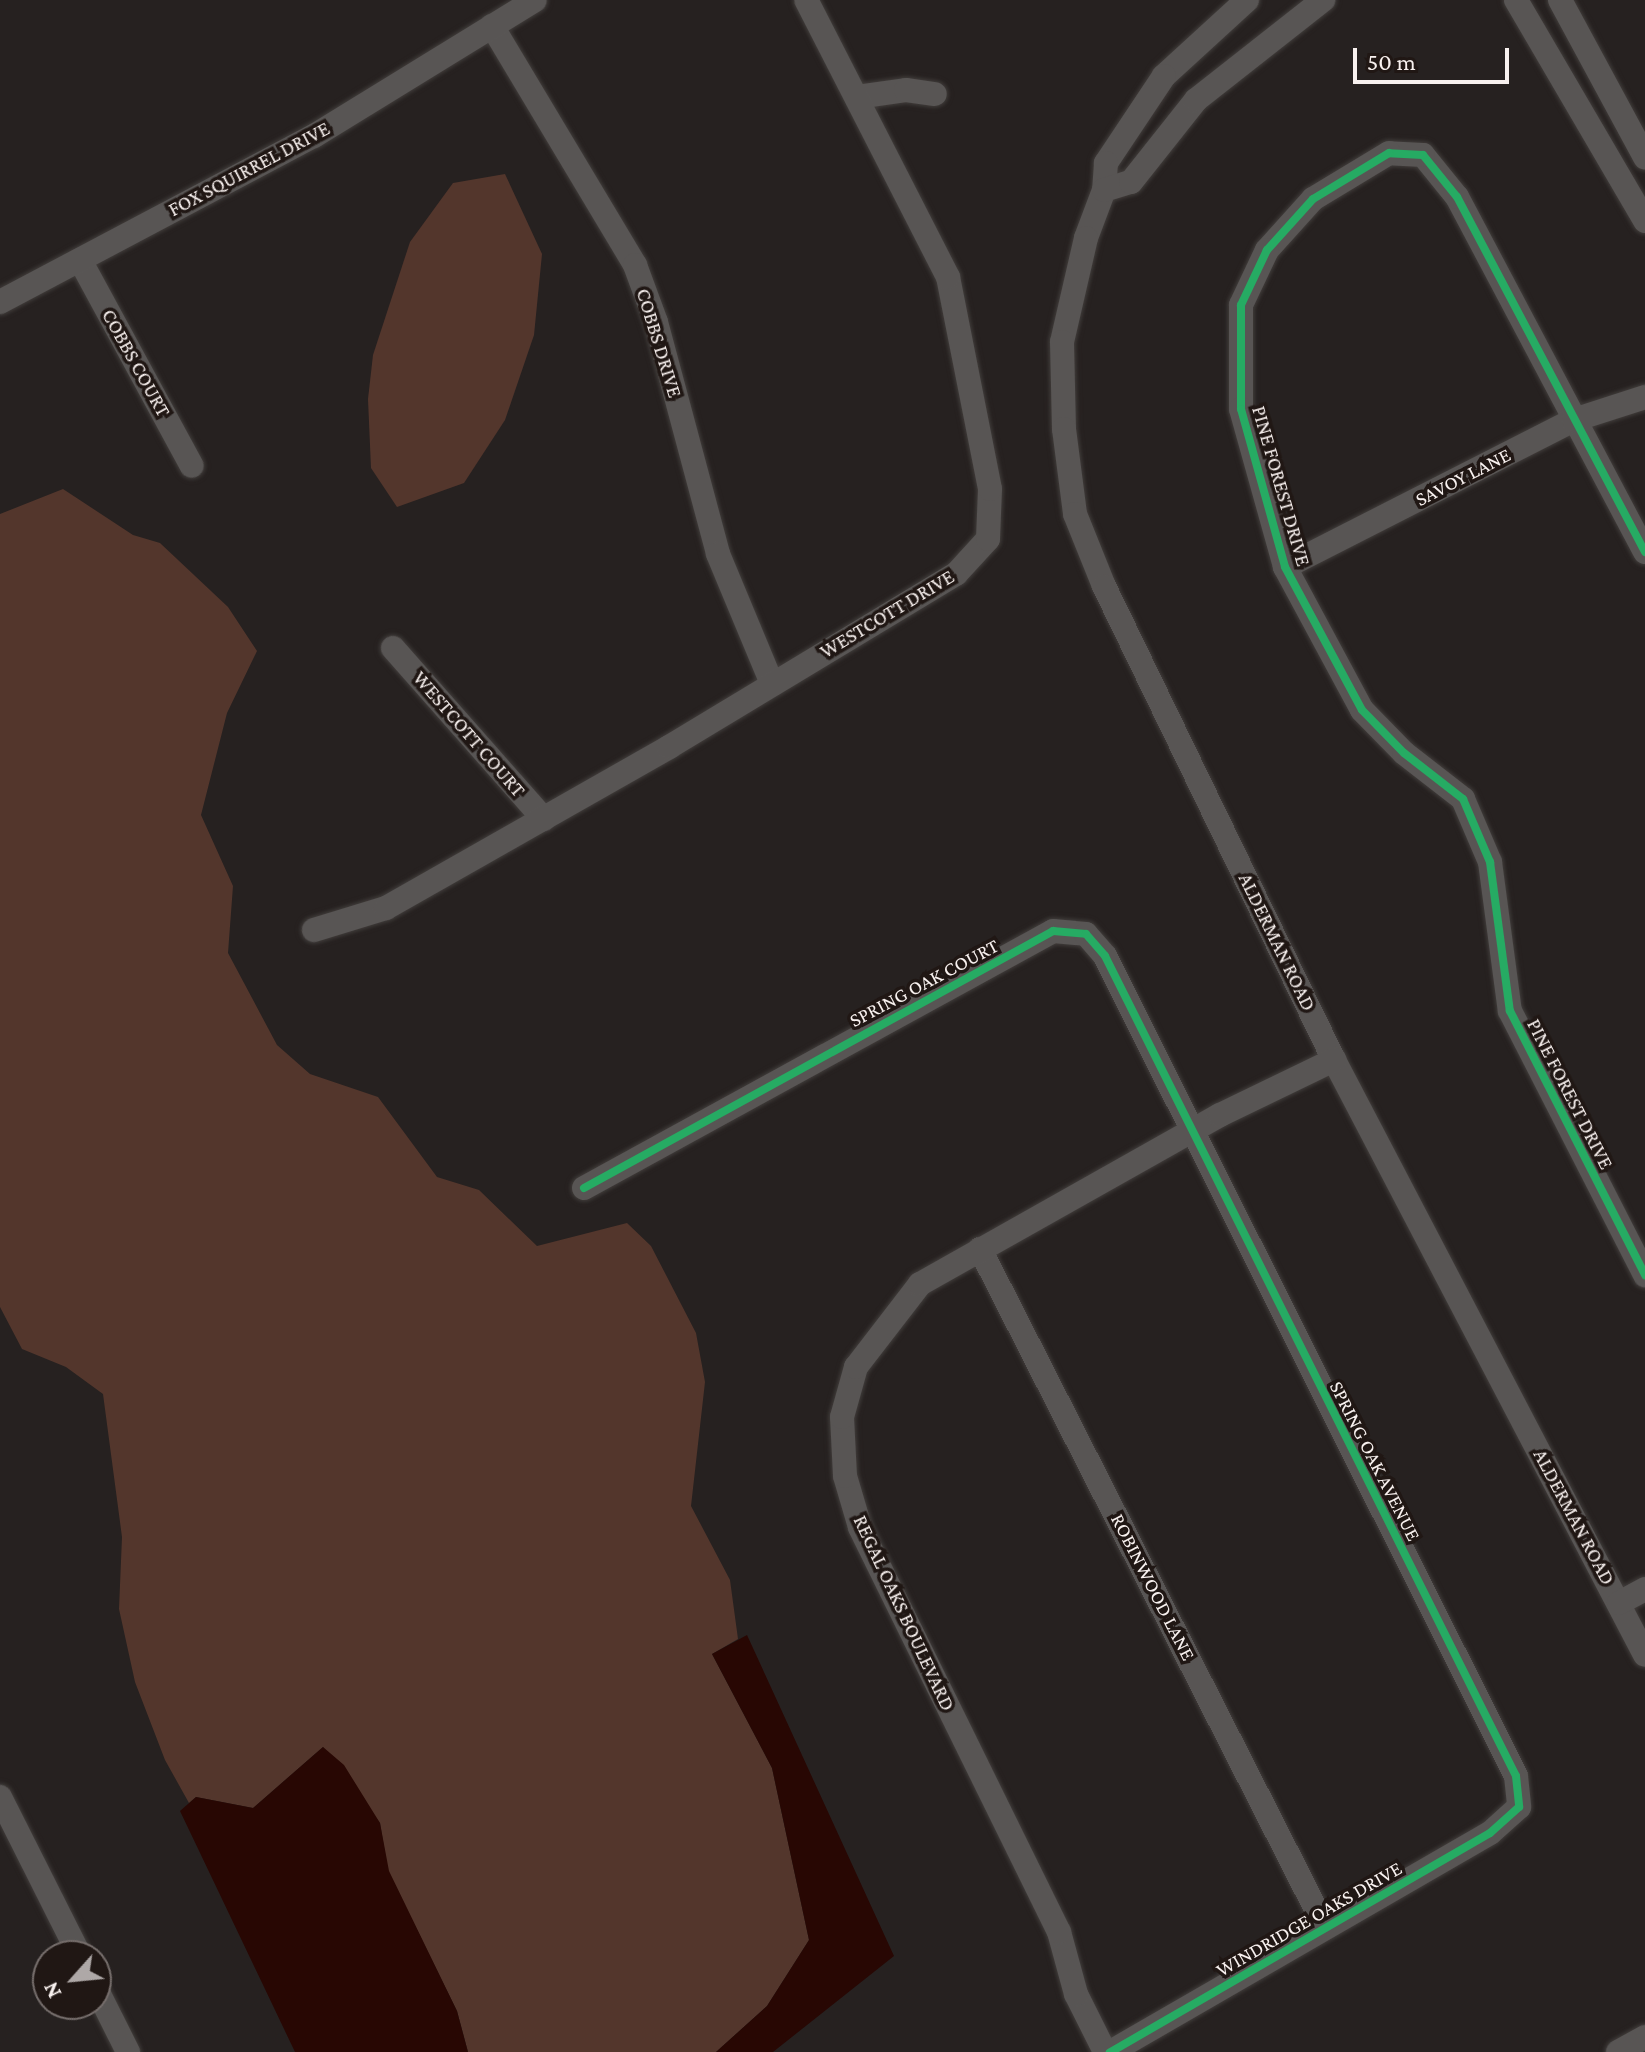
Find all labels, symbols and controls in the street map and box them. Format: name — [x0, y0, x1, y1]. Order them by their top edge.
scale bar — [1357, 32, 1513, 82]
text: 50 m — [1367, 48, 1416, 75]
street label: FOX SQUIRREL DRIVE — [164, 116, 334, 222]
street label: COBBS DRIVE — [631, 286, 687, 400]
street label: COBBS COURT — [97, 305, 175, 421]
street label: PINE FOREST DRIVE — [1247, 403, 1315, 569]
street label: SAVOY LANE — [1411, 443, 1515, 511]
street label: WESTCOTT DRIVE — [816, 564, 958, 664]
street label: WESTCOTT COURT — [408, 666, 530, 802]
street label: ALDERMAN ROAD — [1233, 869, 1321, 1015]
street label: SPRING OAK COURT — [845, 934, 1003, 1032]
street label: PINE FOREST DRIVE — [1522, 1015, 1618, 1173]
street label: SPRING OAK AVENUE — [1324, 1377, 1426, 1545]
street label: ALDERMAN ROAD — [1528, 1445, 1620, 1589]
street label: ROBINWOOD LANE — [1106, 1509, 1200, 1665]
street label: REGAL OAKS BOULEVARD — [848, 1511, 960, 1715]
street label: WINDRIDGE OAKS DRIVE — [1212, 1856, 1406, 1982]
north arrow — [32, 1940, 112, 2020]
text: N — [37, 1978, 66, 2003]

